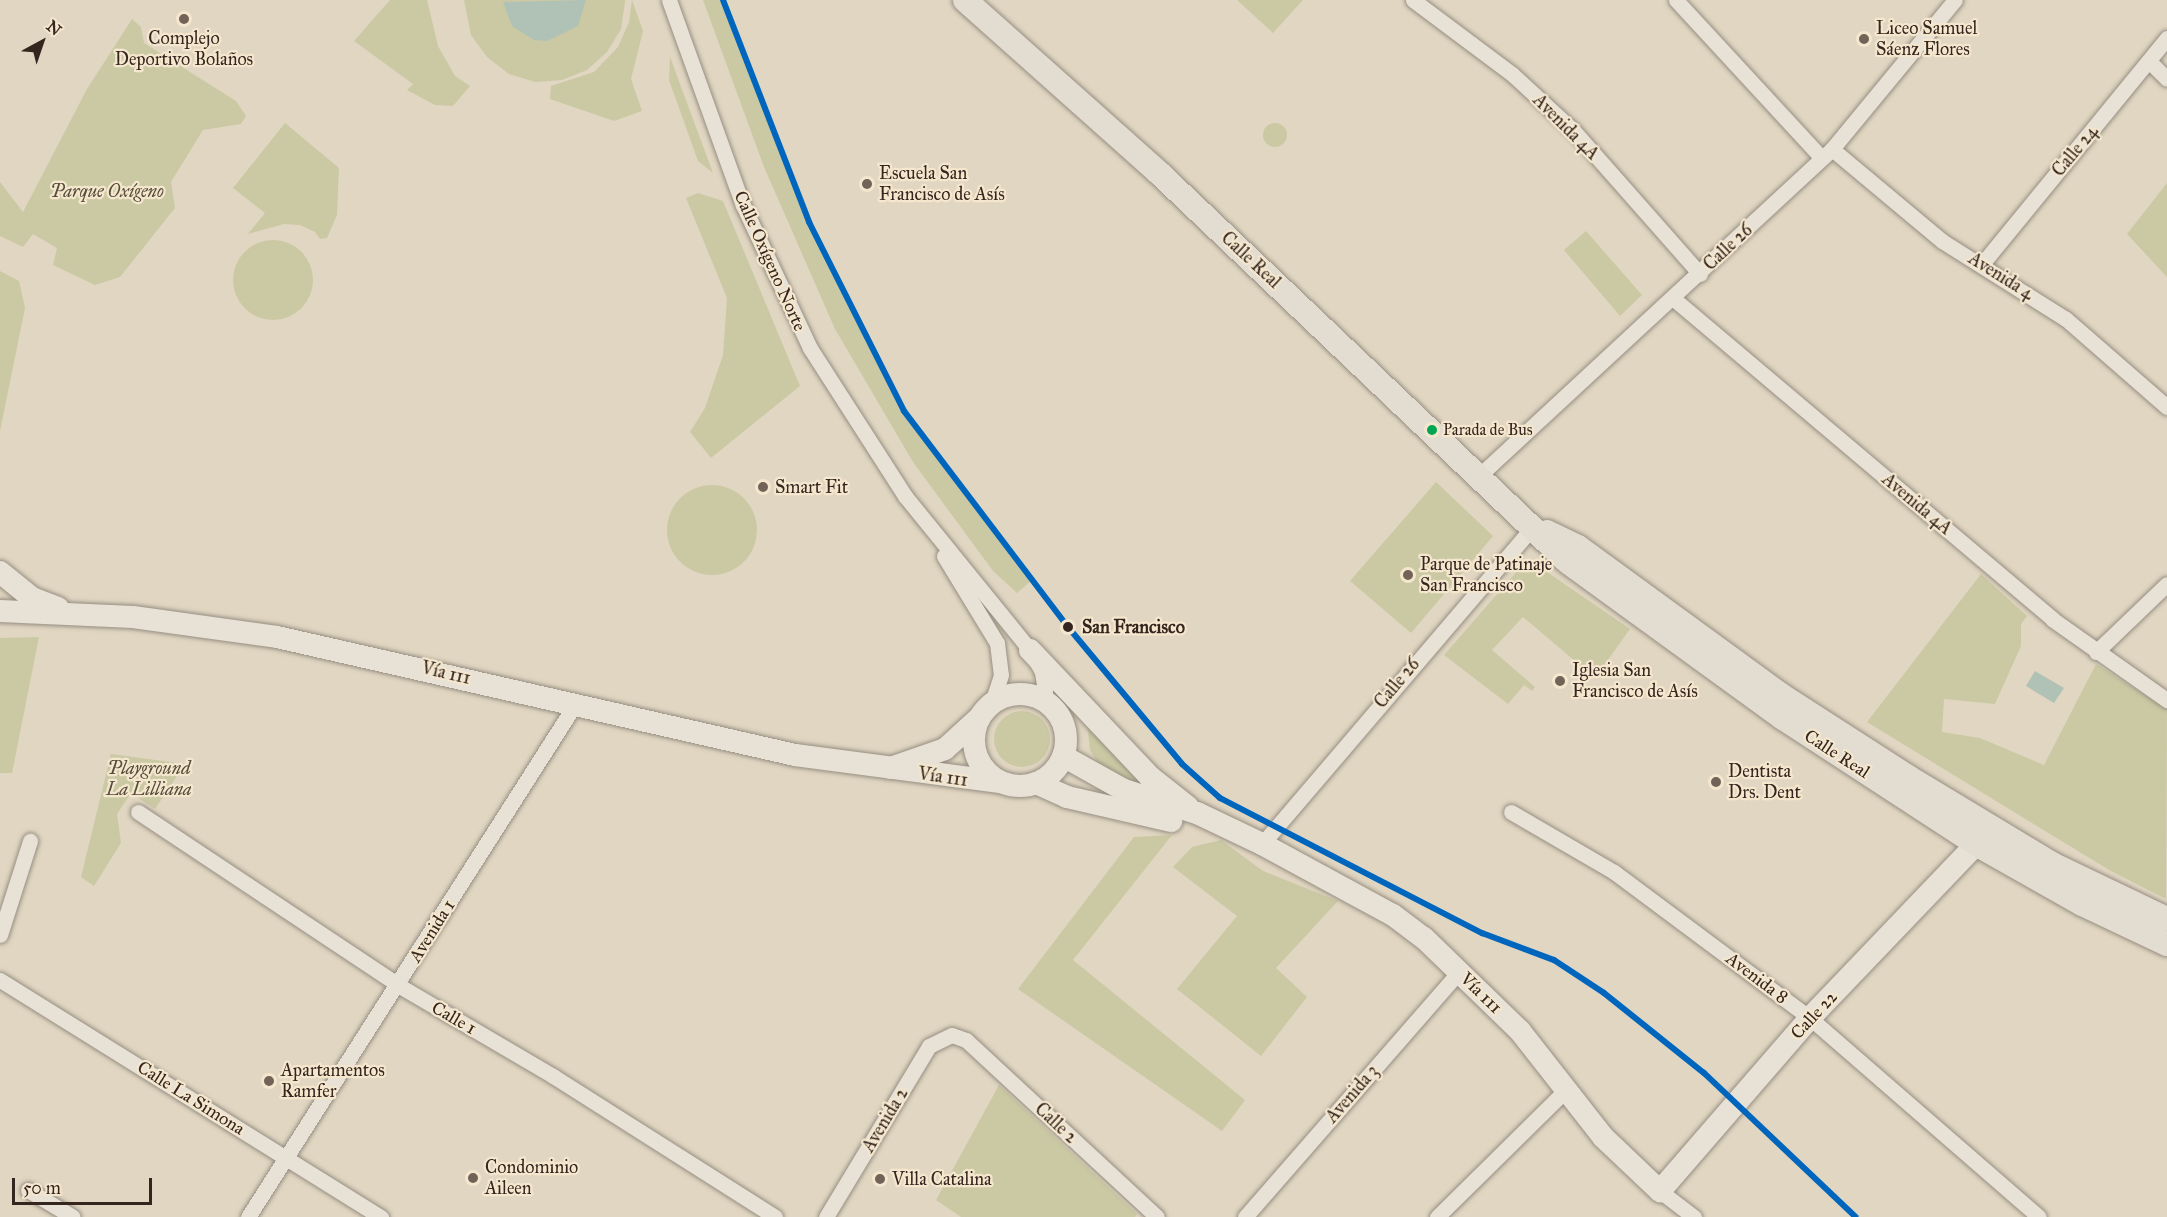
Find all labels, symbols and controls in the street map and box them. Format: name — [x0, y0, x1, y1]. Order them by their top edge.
north arrow — [12, 12, 72, 72]
marker: Complejo Deportivo Bolaños — [177, 12, 191, 26]
text: N — [43, 16, 65, 39]
place label: Liceo Samuel Sáenz Flores — [1876, 18, 1977, 60]
place label: Complejo Deportivo Bolaños — [115, 28, 253, 70]
marker: Liceo Samuel Sáenz Flores — [1857, 32, 1871, 46]
street label: Avenida 4A — [1528, 89, 1604, 165]
street label: Calle 24 — [2047, 121, 2103, 181]
place label: Escuela San Francisco de Asís — [879, 163, 1005, 206]
marker: Escuela San Francisco de Asís — [860, 177, 874, 191]
park label: Parque Oxígeno — [50, 180, 164, 202]
street label: Calle Oxígeno Norte — [729, 188, 811, 334]
street label: Calle 26 — [1699, 219, 1757, 275]
street label: Calle Real — [1217, 227, 1285, 293]
street label: Avenida 4 — [1965, 248, 2037, 304]
place label: Parada de Bus — [1443, 420, 1533, 440]
marker: Parada de Bus — [1426, 424, 1438, 436]
street label: Avenida 4A — [1878, 469, 1956, 539]
place label: Smart Fit — [775, 476, 848, 498]
marker: Smart Fit — [756, 480, 770, 494]
place label: Parque de Patinaje San Francisco — [1420, 554, 1552, 596]
marker: Parque de Patinaje San Francisco — [1401, 568, 1415, 582]
place label: San Francisco — [1082, 616, 1185, 638]
marker: San Francisco — [1059, 618, 1077, 636]
street label: Calle 26 — [1370, 653, 1424, 713]
street label: Vía 111 — [419, 657, 473, 689]
place label: Iglesia San Francisco de Asís — [1572, 660, 1698, 702]
marker: Iglesia San Francisco de Asís — [1553, 674, 1567, 688]
street label: Calle Real — [1800, 725, 1874, 783]
park label: Playground La Lilliana — [106, 758, 192, 800]
place label: Dentista Drs. Dent — [1728, 761, 1801, 804]
street label: Vía 111 — [917, 763, 969, 791]
marker: Dentista Drs. Dent — [1709, 775, 1723, 789]
street label: Avenida 1 — [404, 896, 460, 966]
street label: Avenida 8 — [1722, 948, 1792, 1008]
street label: Vía 111 — [1456, 968, 1506, 1018]
street label: Calle 22 — [1786, 986, 1842, 1044]
street label: Calle 1 — [428, 997, 480, 1039]
street label: Calle La Simona — [133, 1056, 249, 1140]
place label: Apartamentos Ramfer — [281, 1060, 385, 1102]
street label: Avenida 3 — [1321, 1061, 1383, 1127]
marker: Apartamentos Ramfer — [262, 1074, 276, 1088]
street label: Avenida 2 — [857, 1084, 913, 1156]
street label: Calle 2 — [1030, 1098, 1082, 1148]
place label: Condominio Aileen — [485, 1157, 578, 1200]
scale bar — [15, 1166, 154, 1204]
place label: Villa Catalina — [892, 1168, 992, 1190]
marker: Condominio Aileen — [466, 1171, 480, 1185]
marker: Villa Catalina — [873, 1172, 887, 1186]
text: 50 m — [23, 1177, 61, 1199]

